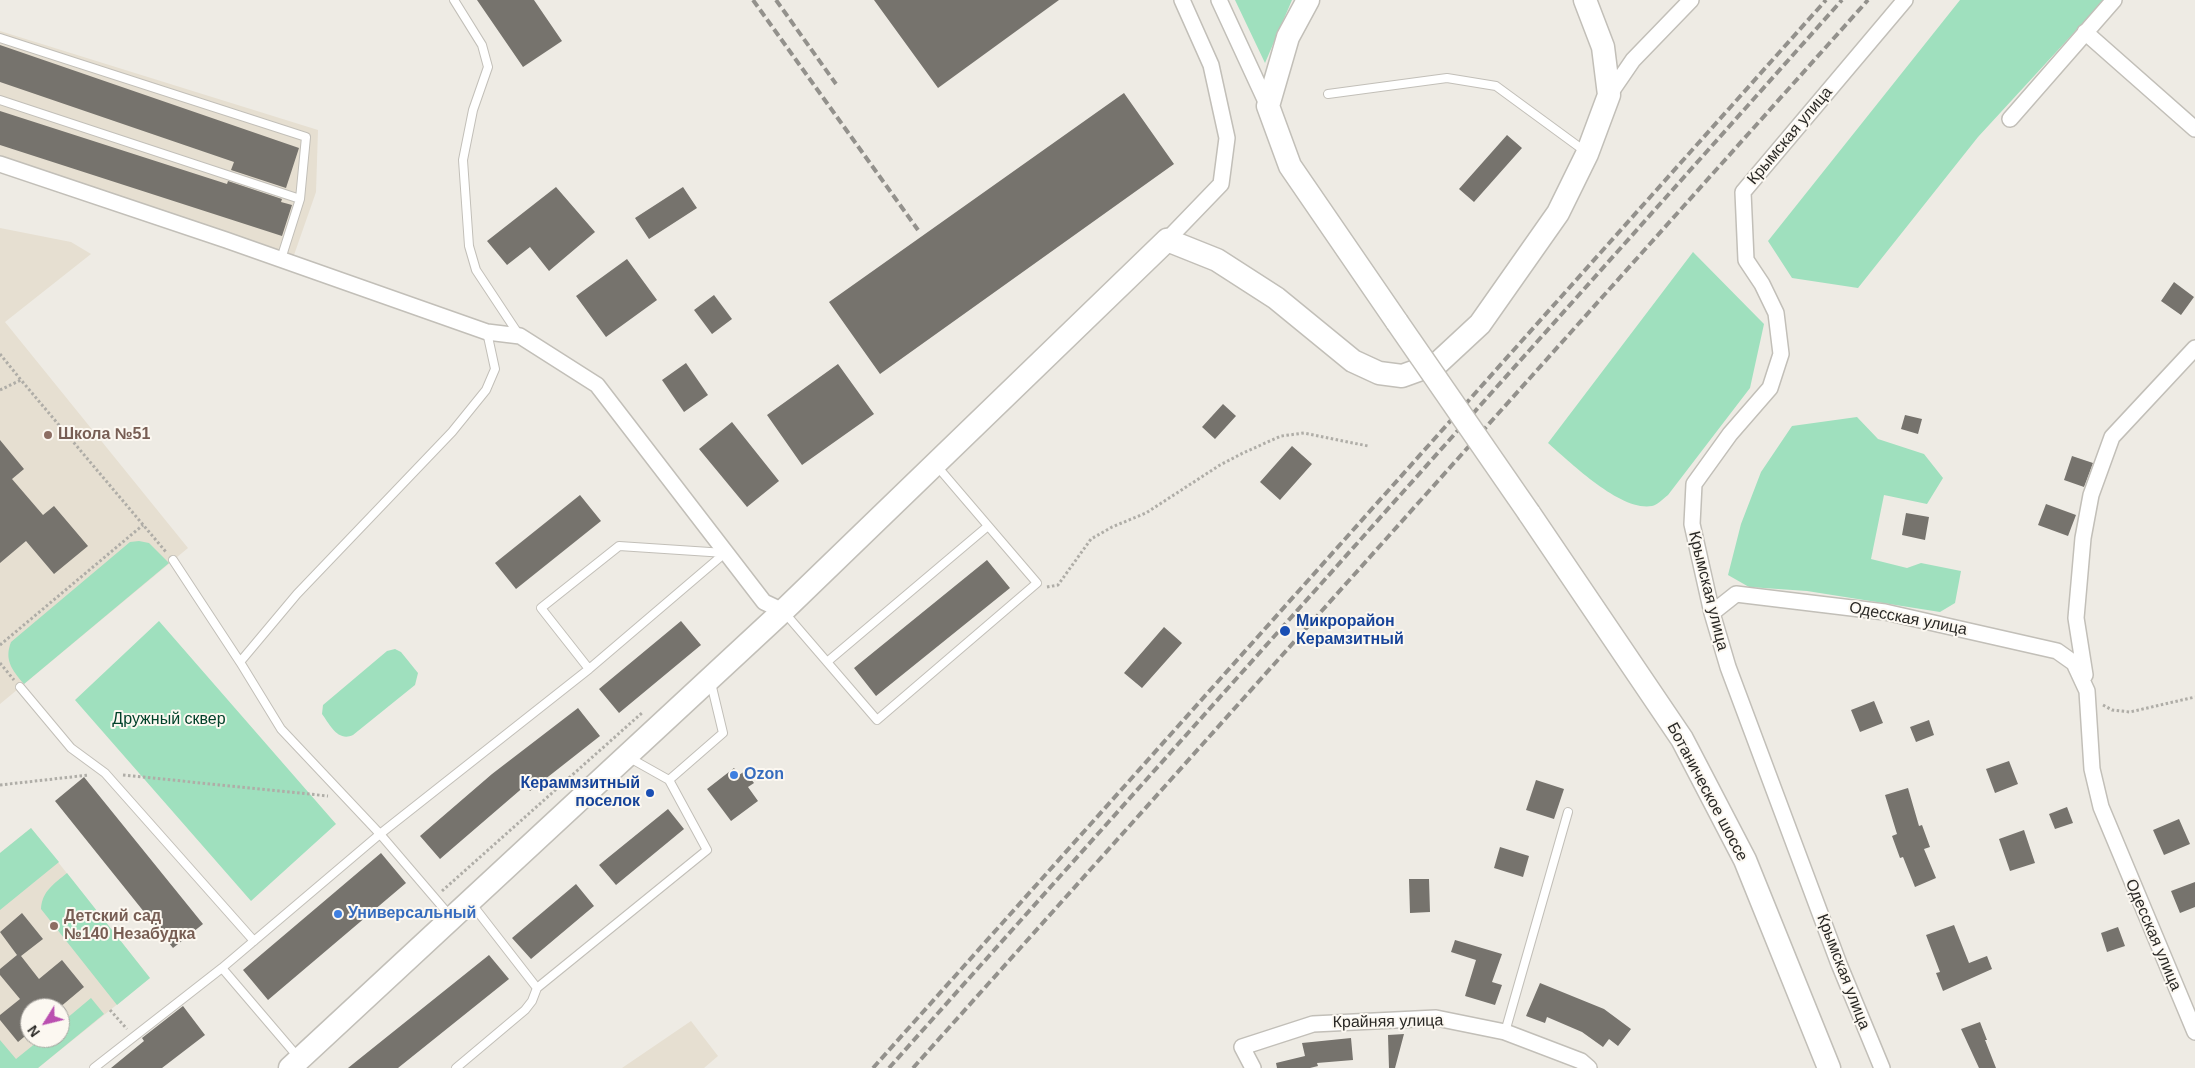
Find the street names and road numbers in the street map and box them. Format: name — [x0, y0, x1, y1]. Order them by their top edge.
street label: Крымская улица — [1743, 83, 1837, 189]
street label: Крымская улица — [1684, 529, 1732, 653]
street label: Одесская улица — [1847, 598, 1969, 640]
street label: Ботаническое шоссе — [1662, 719, 1752, 865]
street label: Одесская улица — [2121, 876, 2185, 994]
street label: Крымская улица — [1812, 912, 1874, 1032]
street label: Крайняя улица — [1333, 1011, 1443, 1033]

